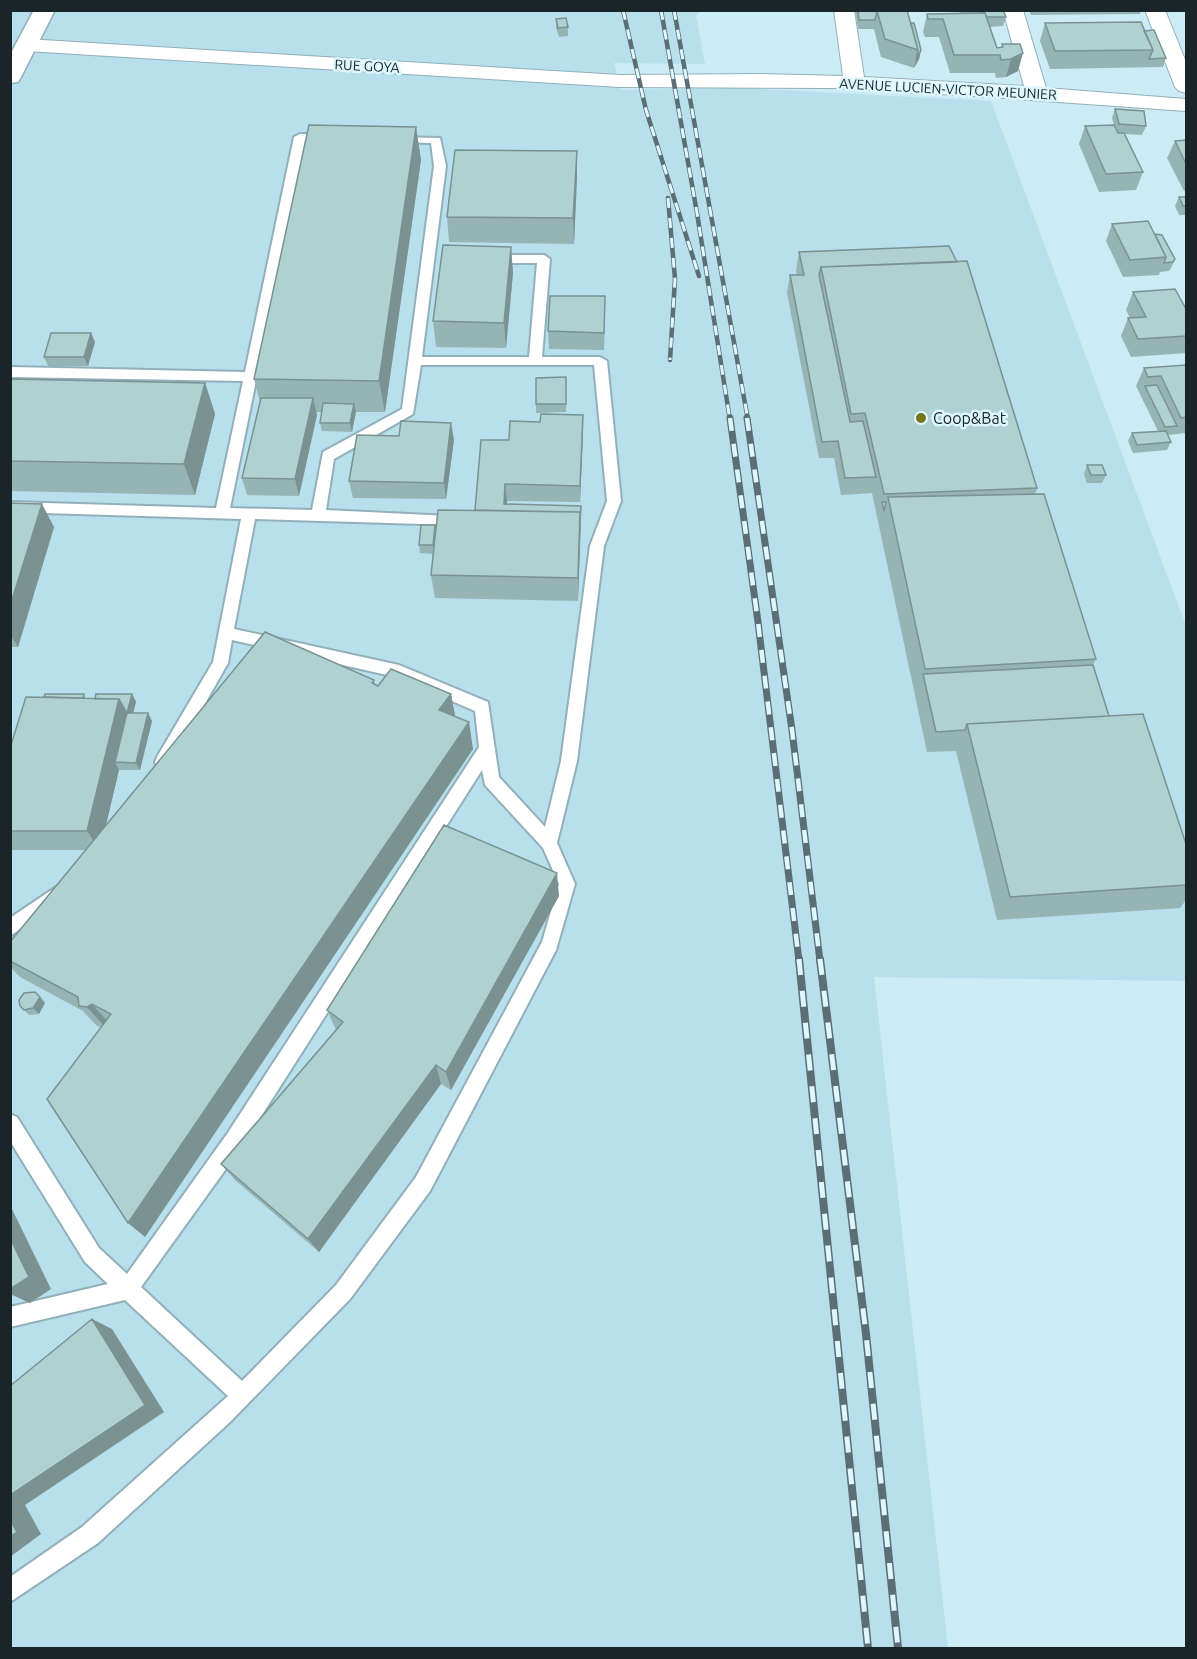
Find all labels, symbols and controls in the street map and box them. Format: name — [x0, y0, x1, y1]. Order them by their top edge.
street label: RUE GOYA — [334, 56, 400, 76]
street label: AVENUE LUCIEN-VICTOR MEUNIER — [839, 75, 1057, 103]
place label: Coop&Bat — [933, 409, 1007, 427]
marker: Coop&Bat — [914, 411, 928, 425]

